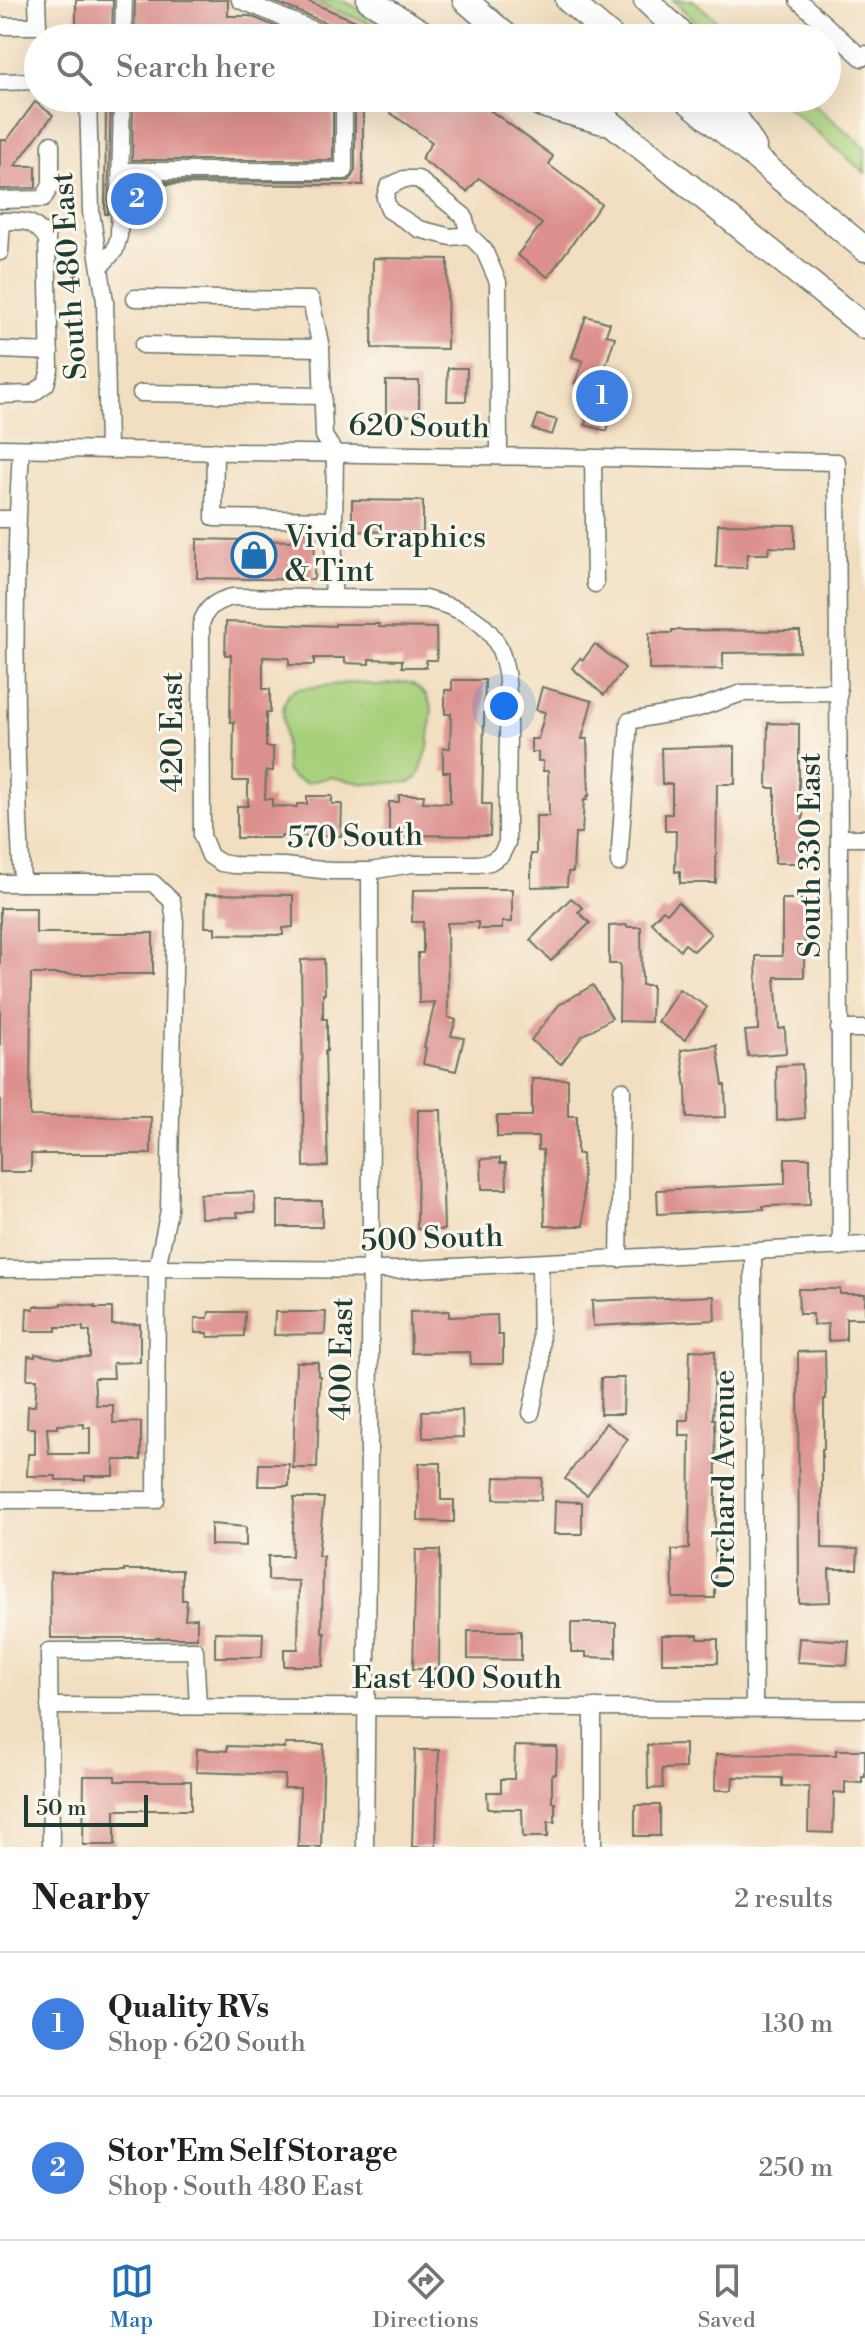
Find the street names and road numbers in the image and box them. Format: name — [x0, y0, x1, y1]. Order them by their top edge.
street label: South 480 East — [44, 170, 96, 381]
street label: 620 South — [348, 407, 490, 447]
street label: 420 East — [154, 671, 192, 792]
street label: South 330 East — [792, 752, 830, 958]
street label: 570 South — [287, 817, 423, 857]
street label: 500 South — [360, 1218, 504, 1260]
street label: 400 East — [322, 1296, 362, 1421]
street label: Orchard Avenue — [706, 1370, 744, 1588]
street label: East 400 South — [352, 1660, 562, 1698]

